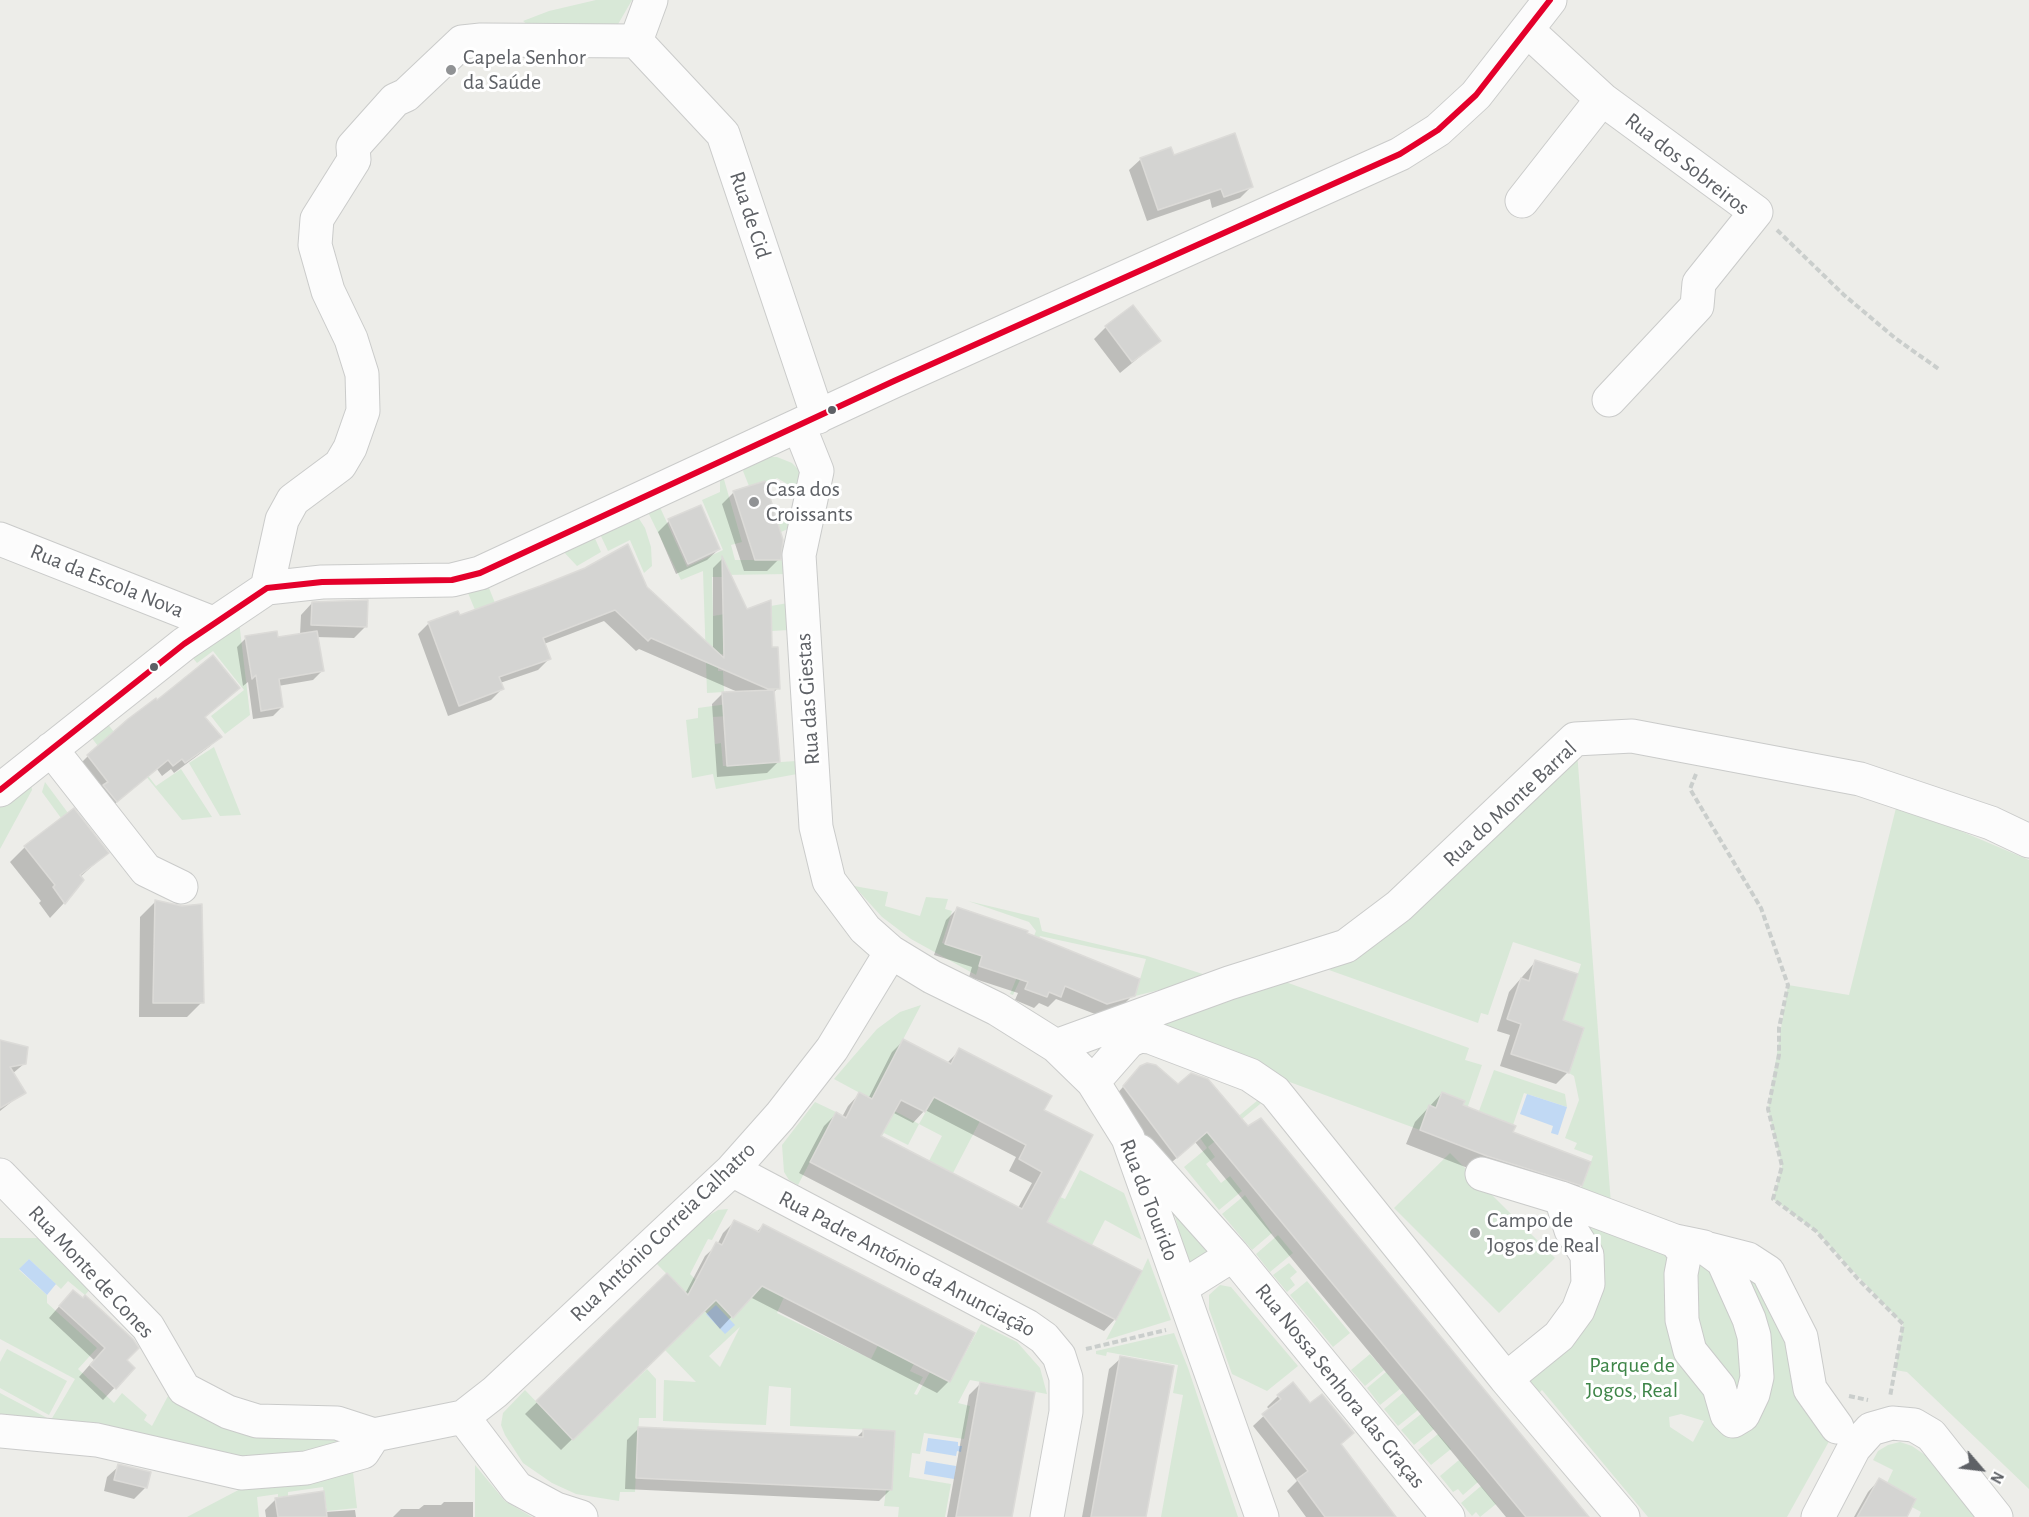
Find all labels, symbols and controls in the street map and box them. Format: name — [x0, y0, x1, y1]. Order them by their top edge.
place label: Capela Senhor da Saúde — [463, 44, 586, 96]
marker: Capela Senhor da Saúde — [444, 63, 458, 77]
street label: Rua dos Sobreiros — [1619, 107, 1755, 221]
street label: Rua de Cid — [724, 168, 776, 262]
unlabelled marker — [826, 404, 838, 416]
place label: Casa dos Croissants — [766, 476, 853, 528]
marker: Casa dos Croissants — [747, 495, 761, 509]
street label: Rua da Escola Nova — [26, 538, 188, 624]
street label: Rua das Giestas — [790, 632, 826, 766]
unlabelled marker — [148, 661, 160, 673]
street label: Rua do Monte Barral — [1438, 735, 1582, 873]
street label: Rua do Tourido — [1114, 1135, 1184, 1265]
street label: Rua António Correia Calhatro — [565, 1137, 761, 1327]
street label: Rua Padre António da Anunciação — [774, 1185, 1040, 1343]
street label: Rua Monte de Cones — [23, 1200, 159, 1344]
place label: Campo de Jogos de Real — [1487, 1207, 1600, 1258]
marker: Campo de Jogos de Real — [1468, 1226, 1482, 1240]
street label: Rua Nossa Senhora das Graças — [1249, 1278, 1431, 1494]
park label: Parque de Jogos, Real — [1586, 1352, 1678, 1404]
north arrow — [1951, 1439, 2011, 1499]
text: N — [1987, 1469, 2007, 1486]

